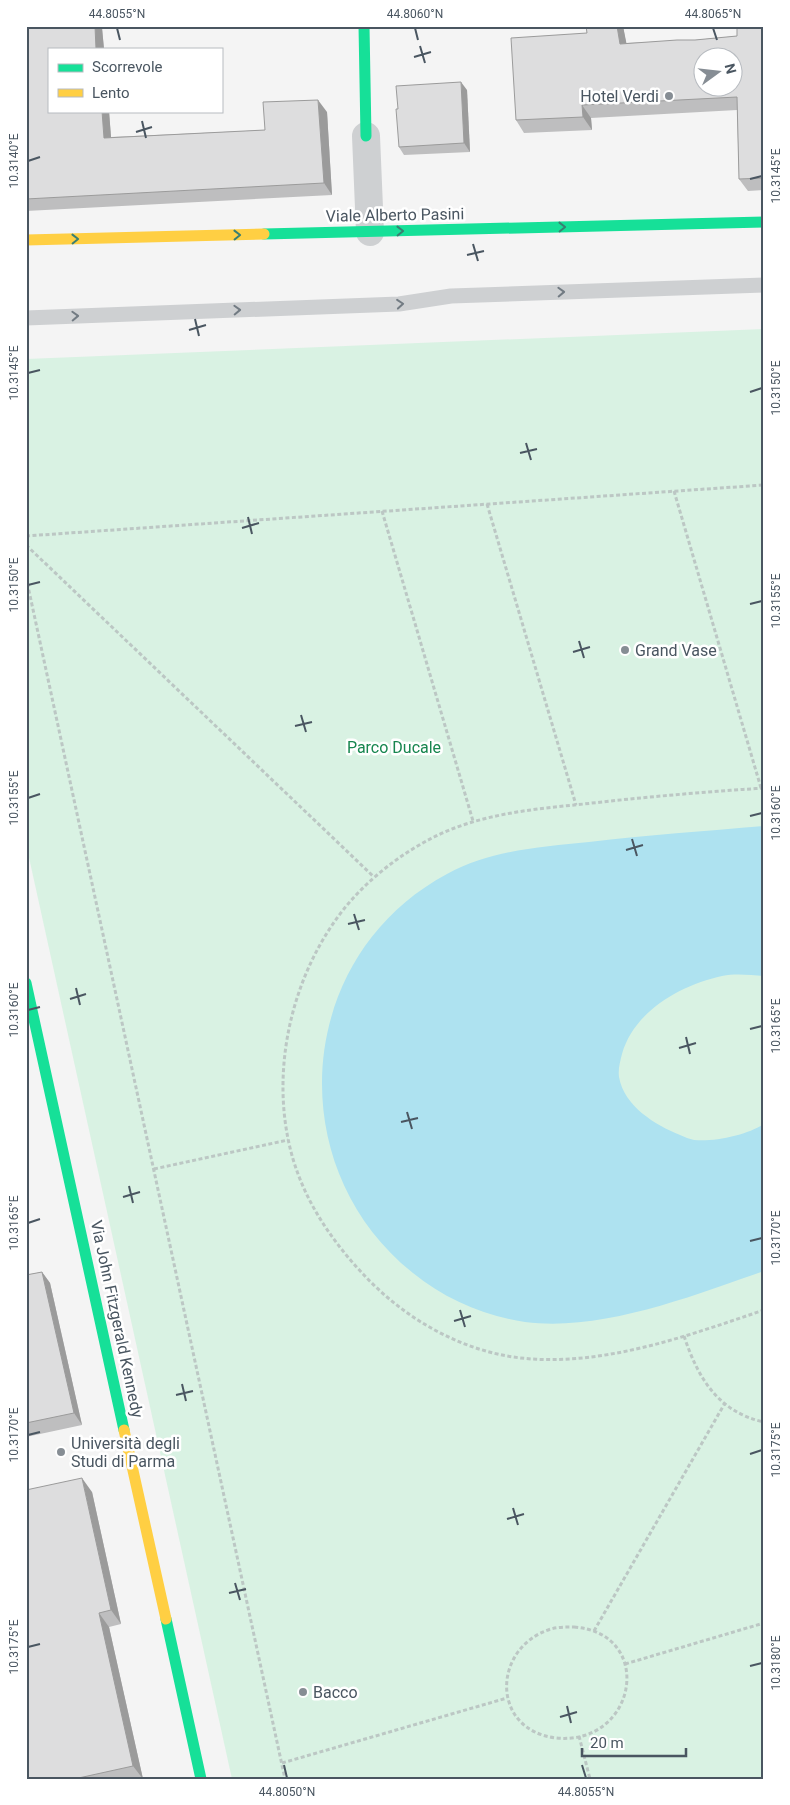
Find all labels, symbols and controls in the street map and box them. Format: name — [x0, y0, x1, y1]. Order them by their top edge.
text: 44.8055°N — [89, 7, 145, 21]
text: 44.8060°N — [387, 7, 443, 21]
text: 44.8065°N — [685, 7, 741, 21]
legend — [48, 48, 222, 112]
north arrow — [692, 48, 742, 98]
text: Scorrevole — [92, 58, 163, 76]
text: N — [722, 62, 740, 75]
text: Lento — [92, 84, 130, 102]
place label: Hotel Verdi — [580, 87, 659, 106]
marker: Hotel Verdi — [663, 90, 675, 102]
text: 10.3140°E — [7, 133, 21, 188]
text: 10.3145°E — [769, 148, 783, 203]
street label: Viale Alberto Pasini — [326, 204, 464, 226]
one-way arrow — [559, 222, 567, 232]
one-way arrow — [396, 226, 404, 236]
one-way arrow — [234, 230, 242, 240]
one-way arrow — [72, 234, 79, 244]
one-way arrow — [558, 286, 566, 297]
one-way arrow — [396, 299, 404, 310]
one-way arrow — [234, 305, 242, 316]
one-way arrow — [72, 311, 79, 321]
text: 10.3145°E — [7, 345, 21, 400]
text: 10.3150°E — [769, 360, 783, 415]
text: 10.3150°E — [7, 557, 21, 612]
text: 10.3155°E — [769, 573, 783, 628]
place label: Grand Vase — [635, 641, 717, 660]
marker: Grand Vase — [619, 644, 631, 656]
park label: Parco Ducale — [347, 738, 441, 757]
text: 10.3155°E — [7, 770, 21, 825]
text: 10.3160°E — [769, 785, 783, 840]
text: 10.3160°E — [7, 982, 21, 1037]
text: 10.3165°E — [769, 998, 783, 1053]
text: 10.3165°E — [7, 1195, 21, 1250]
text: 10.3170°E — [769, 1210, 783, 1265]
street label: Via John Fitzgerald Kennedy — [87, 1219, 147, 1420]
text: 10.3170°E — [7, 1407, 21, 1462]
text: 10.3175°E — [769, 1422, 783, 1477]
place label: Università degli Studi di Parma — [71, 1434, 180, 1471]
marker: Università degli Studi di Parma — [55, 1446, 67, 1458]
text: 10.3175°E — [7, 1619, 21, 1674]
text: 10.3180°E — [769, 1635, 783, 1690]
place label: Bacco — [313, 1683, 358, 1702]
marker: Bacco — [297, 1686, 309, 1698]
scale bar — [582, 1725, 686, 1757]
text: 20 m — [590, 1734, 624, 1752]
text: 44.8050°N — [259, 1785, 315, 1799]
text: 44.8055°N — [558, 1785, 614, 1799]

